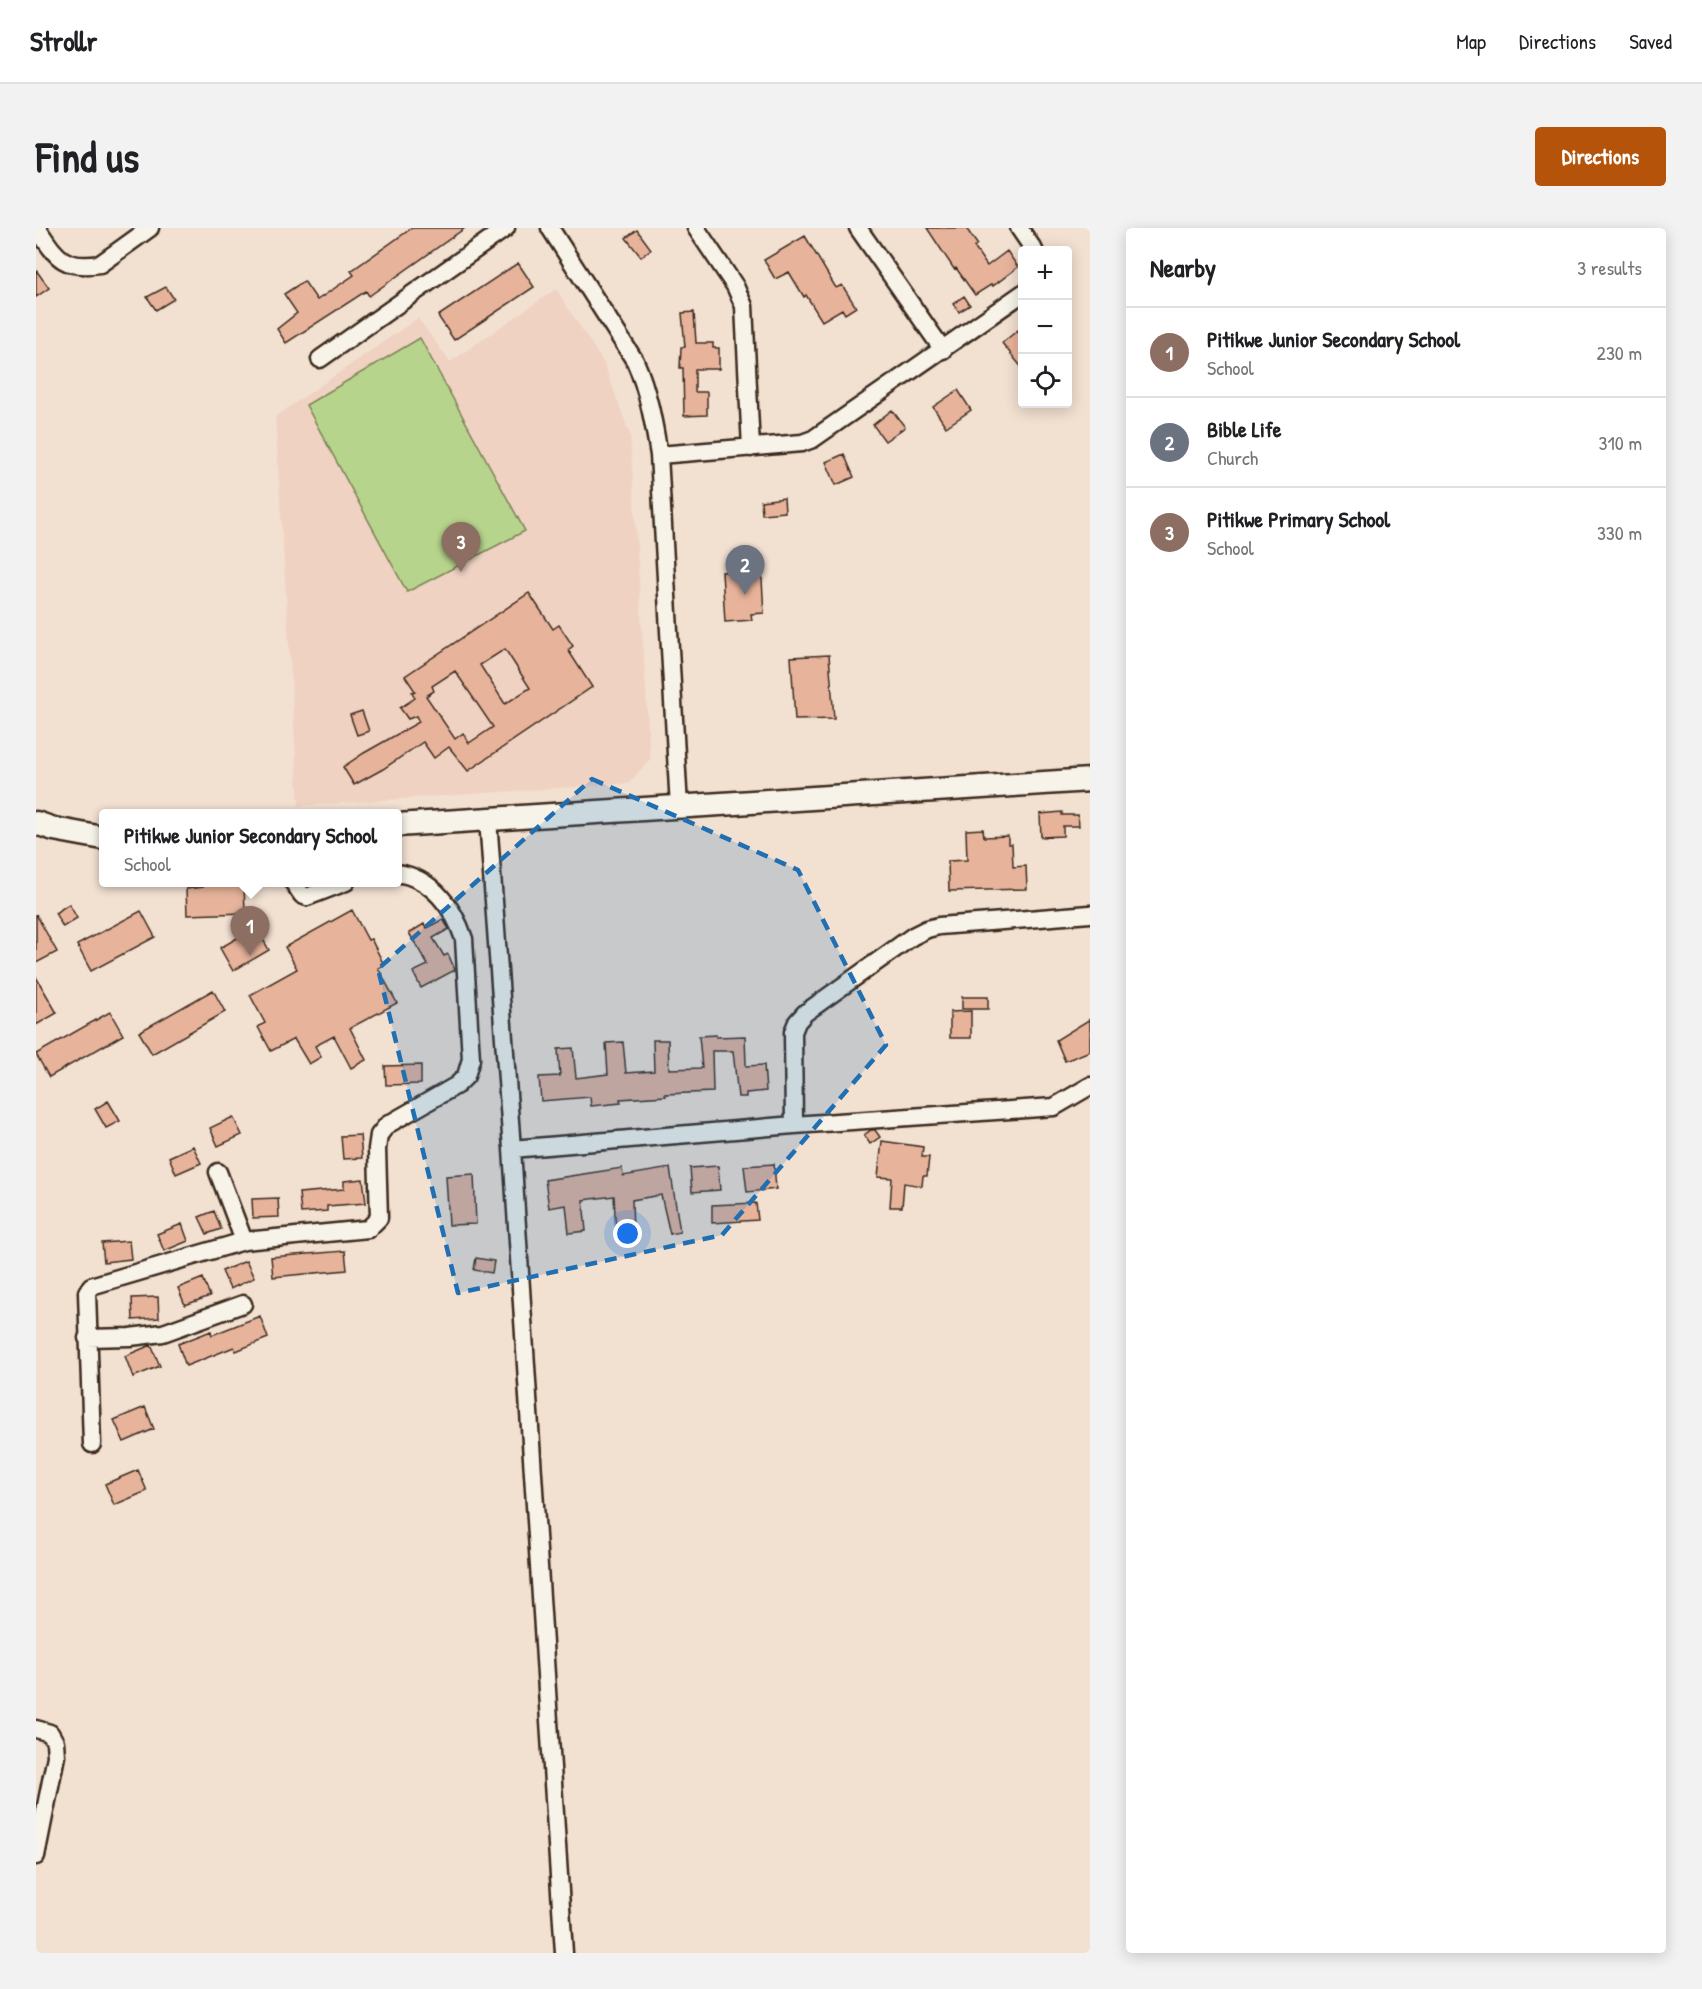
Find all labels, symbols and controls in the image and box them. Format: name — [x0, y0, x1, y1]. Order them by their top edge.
text: Strollr — [30, 22, 97, 60]
text: Map — [1456, 27, 1486, 56]
text: Directions — [1519, 27, 1596, 56]
text: Saved — [1629, 27, 1672, 56]
button: Directions — [1535, 127, 1666, 186]
text: Find us — [36, 128, 139, 185]
map controls — [1018, 246, 1072, 408]
button: + — [1018, 246, 1072, 300]
text: Nearby — [1150, 250, 1216, 285]
text: 3 results — [1577, 254, 1642, 281]
button: − — [1018, 300, 1072, 354]
text: Pitikwe Junior Secondary School — [1207, 324, 1460, 354]
text: 1 — [1166, 339, 1173, 366]
text: 230 m — [1597, 339, 1642, 366]
button: locate — [1018, 354, 1072, 408]
text: School — [1207, 354, 1254, 381]
text: Bible Life — [1207, 414, 1282, 444]
text: 2 — [1165, 429, 1174, 456]
text: 310 m — [1599, 429, 1642, 456]
text: Church — [1207, 444, 1258, 471]
text: Pitikwe Primary School — [1207, 504, 1390, 534]
text: 3 — [1165, 519, 1174, 546]
text: 330 m — [1597, 519, 1642, 546]
pin: 3 — [442, 522, 480, 572]
text: School — [1207, 534, 1254, 561]
pin: 2 — [726, 546, 764, 595]
popup — [99, 809, 402, 887]
text: Pitikwe Junior Secondary School — [124, 820, 377, 850]
text: School — [124, 850, 171, 877]
pin: 1 — [230, 906, 270, 956]
your location — [613, 1219, 642, 1248]

